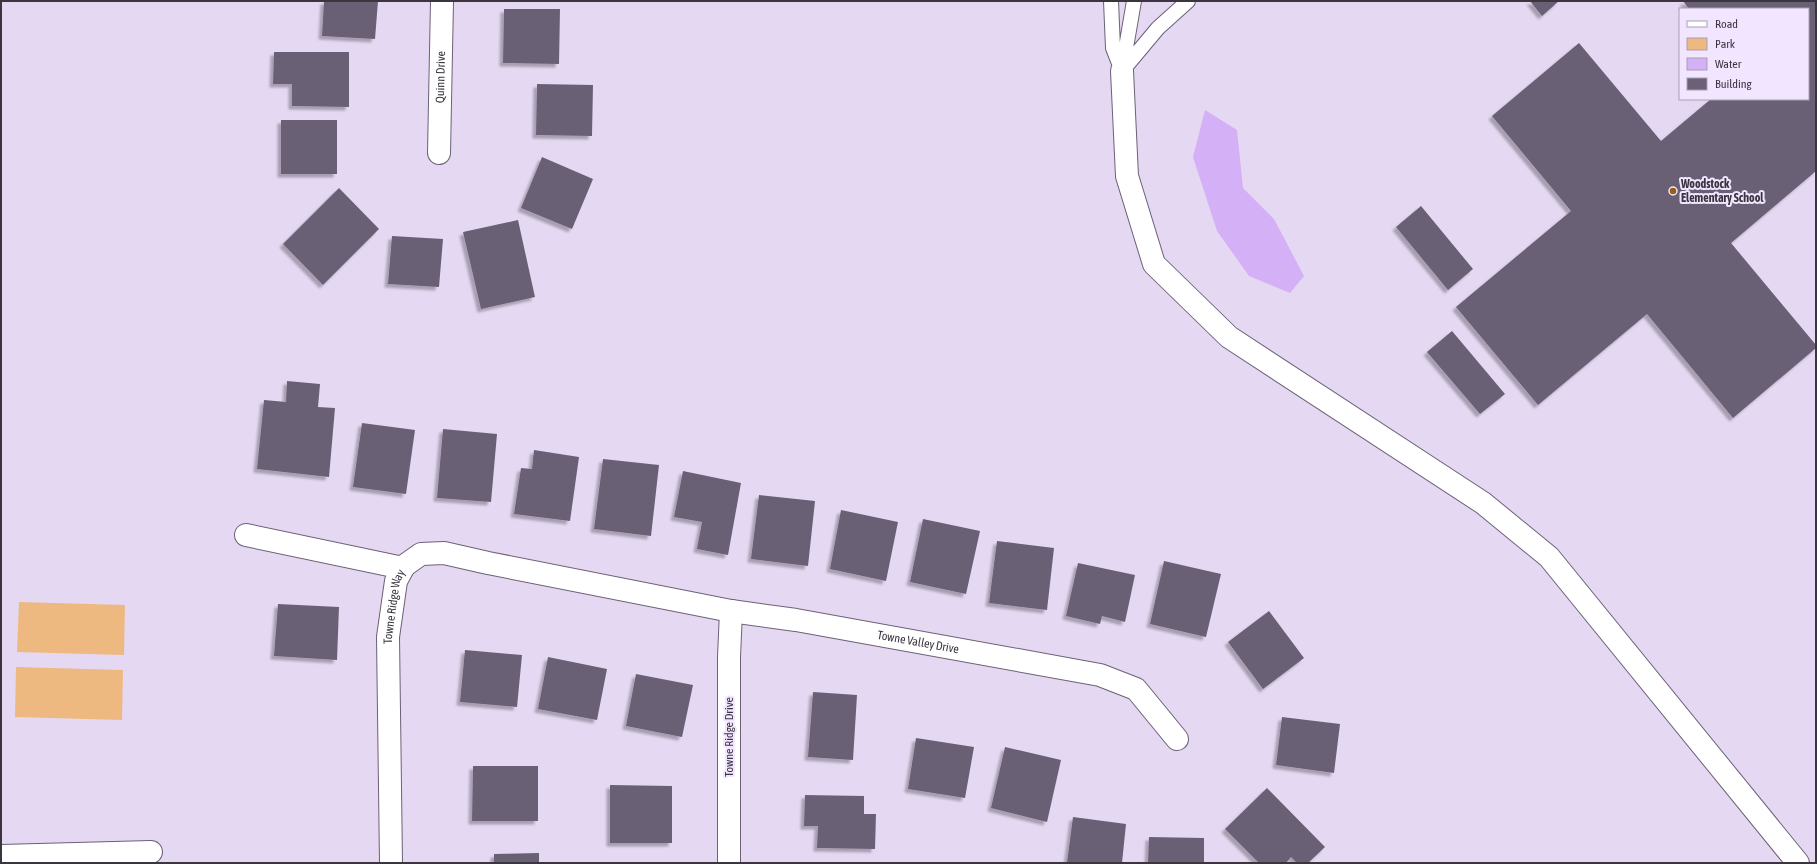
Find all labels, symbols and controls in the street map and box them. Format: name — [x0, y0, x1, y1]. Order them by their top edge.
legend — [1679, 8, 1809, 100]
text: Road — [1715, 17, 1738, 31]
text: Park — [1715, 37, 1736, 51]
street label: Quinn Drive — [433, 51, 448, 103]
text: Water — [1715, 57, 1742, 71]
text: Building — [1715, 77, 1753, 91]
place label: Woodstock Elementary School — [1680, 177, 1764, 205]
marker: Woodstock Elementary School — [1668, 186, 1678, 196]
street label: Towne Ridge Way — [381, 567, 408, 644]
street label: Towne Valley Drive — [876, 628, 960, 656]
street label: Towne Ridge Drive — [722, 697, 736, 777]

